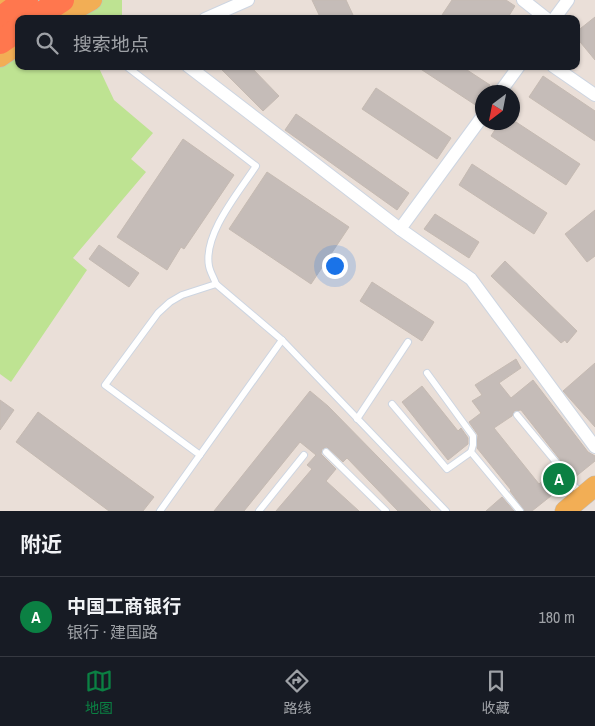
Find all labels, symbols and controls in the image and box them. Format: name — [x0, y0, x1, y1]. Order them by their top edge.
search box — [15, 15, 580, 70]
icon: search — [33, 29, 61, 57]
text: 搜索地点 — [73, 31, 149, 57]
north arrow — [475, 85, 520, 130]
your location — [322, 253, 348, 279]
pin: A — [543, 460, 575, 498]
text: 附近 — [20, 530, 62, 559]
text: 中国工商银行 — [67, 593, 181, 619]
text: A — [31, 606, 41, 628]
text: 180 m — [539, 606, 575, 628]
text: 银行 · 建国路 — [67, 621, 158, 643]
tab: 地图 — [85, 667, 113, 717]
tab: 路线 — [283, 667, 311, 717]
tab: 收藏 — [482, 667, 510, 717]

